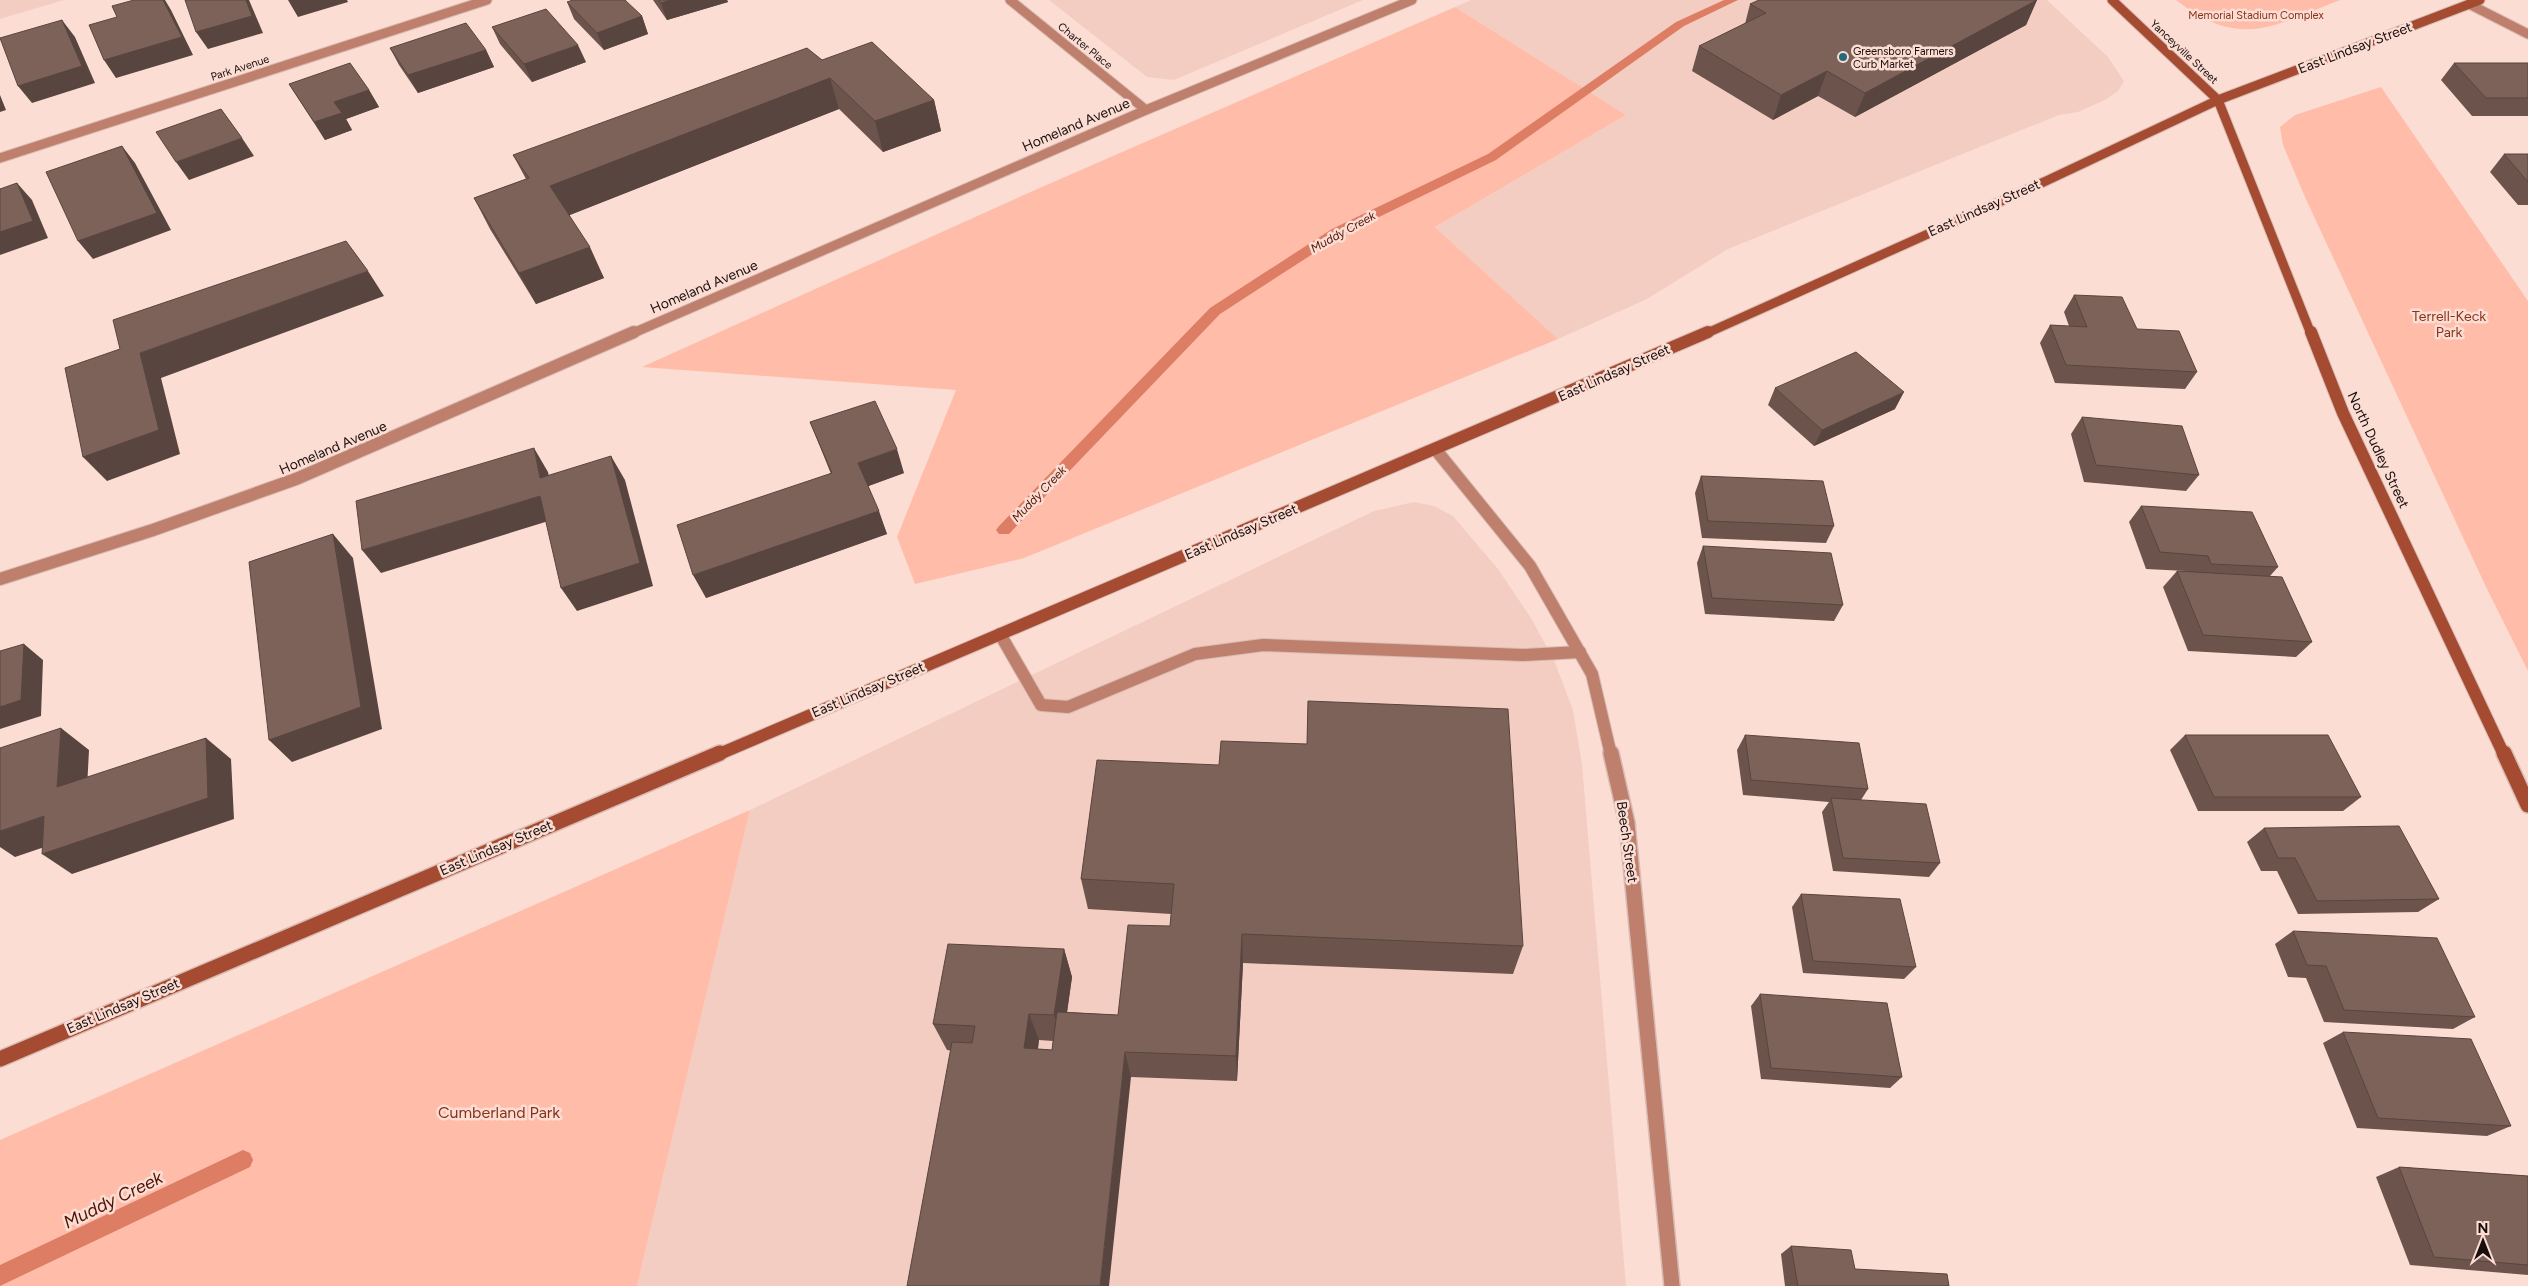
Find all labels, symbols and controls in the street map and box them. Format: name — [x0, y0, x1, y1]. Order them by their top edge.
park label: Memorial Stadium Complex — [2188, 9, 2325, 22]
street label: Yanceyville Street — [2147, 17, 2221, 87]
street label: East Lindsay Street — [2296, 18, 2414, 78]
street label: Charter Place — [1055, 20, 1115, 72]
place label: Greensboro Farmers Curb Market — [1853, 45, 1953, 71]
marker: Greensboro Farmers Curb Market — [1837, 51, 1849, 63]
street label: Park Avenue — [209, 52, 271, 84]
street label: Homeland Avenue — [1020, 95, 1133, 155]
street label: East Lindsay Street — [1925, 176, 2043, 240]
water label: Muddy Creek — [1308, 208, 1379, 256]
street label: Homeland Avenue — [648, 257, 761, 317]
park label: Terrell-Keck Park — [2412, 308, 2486, 341]
street label: East Lindsay Street — [1555, 341, 1673, 405]
street label: North Dudley Street — [2344, 389, 2412, 511]
street label: Homeland Avenue — [277, 418, 390, 478]
water label: Muddy Creek — [1009, 462, 1070, 525]
street label: East Lindsay Street — [1182, 501, 1300, 563]
street label: East Lindsay Street — [809, 659, 927, 721]
street label: Beech Street — [1613, 800, 1641, 884]
street label: East Lindsay Street — [437, 817, 555, 879]
street label: East Lindsay Street — [64, 975, 182, 1037]
park label: Cumberland Park — [438, 1103, 560, 1122]
water label: Muddy Creek — [60, 1166, 167, 1234]
north arrow — [2458, 1216, 2508, 1266]
text: N — [2478, 1220, 2488, 1237]

